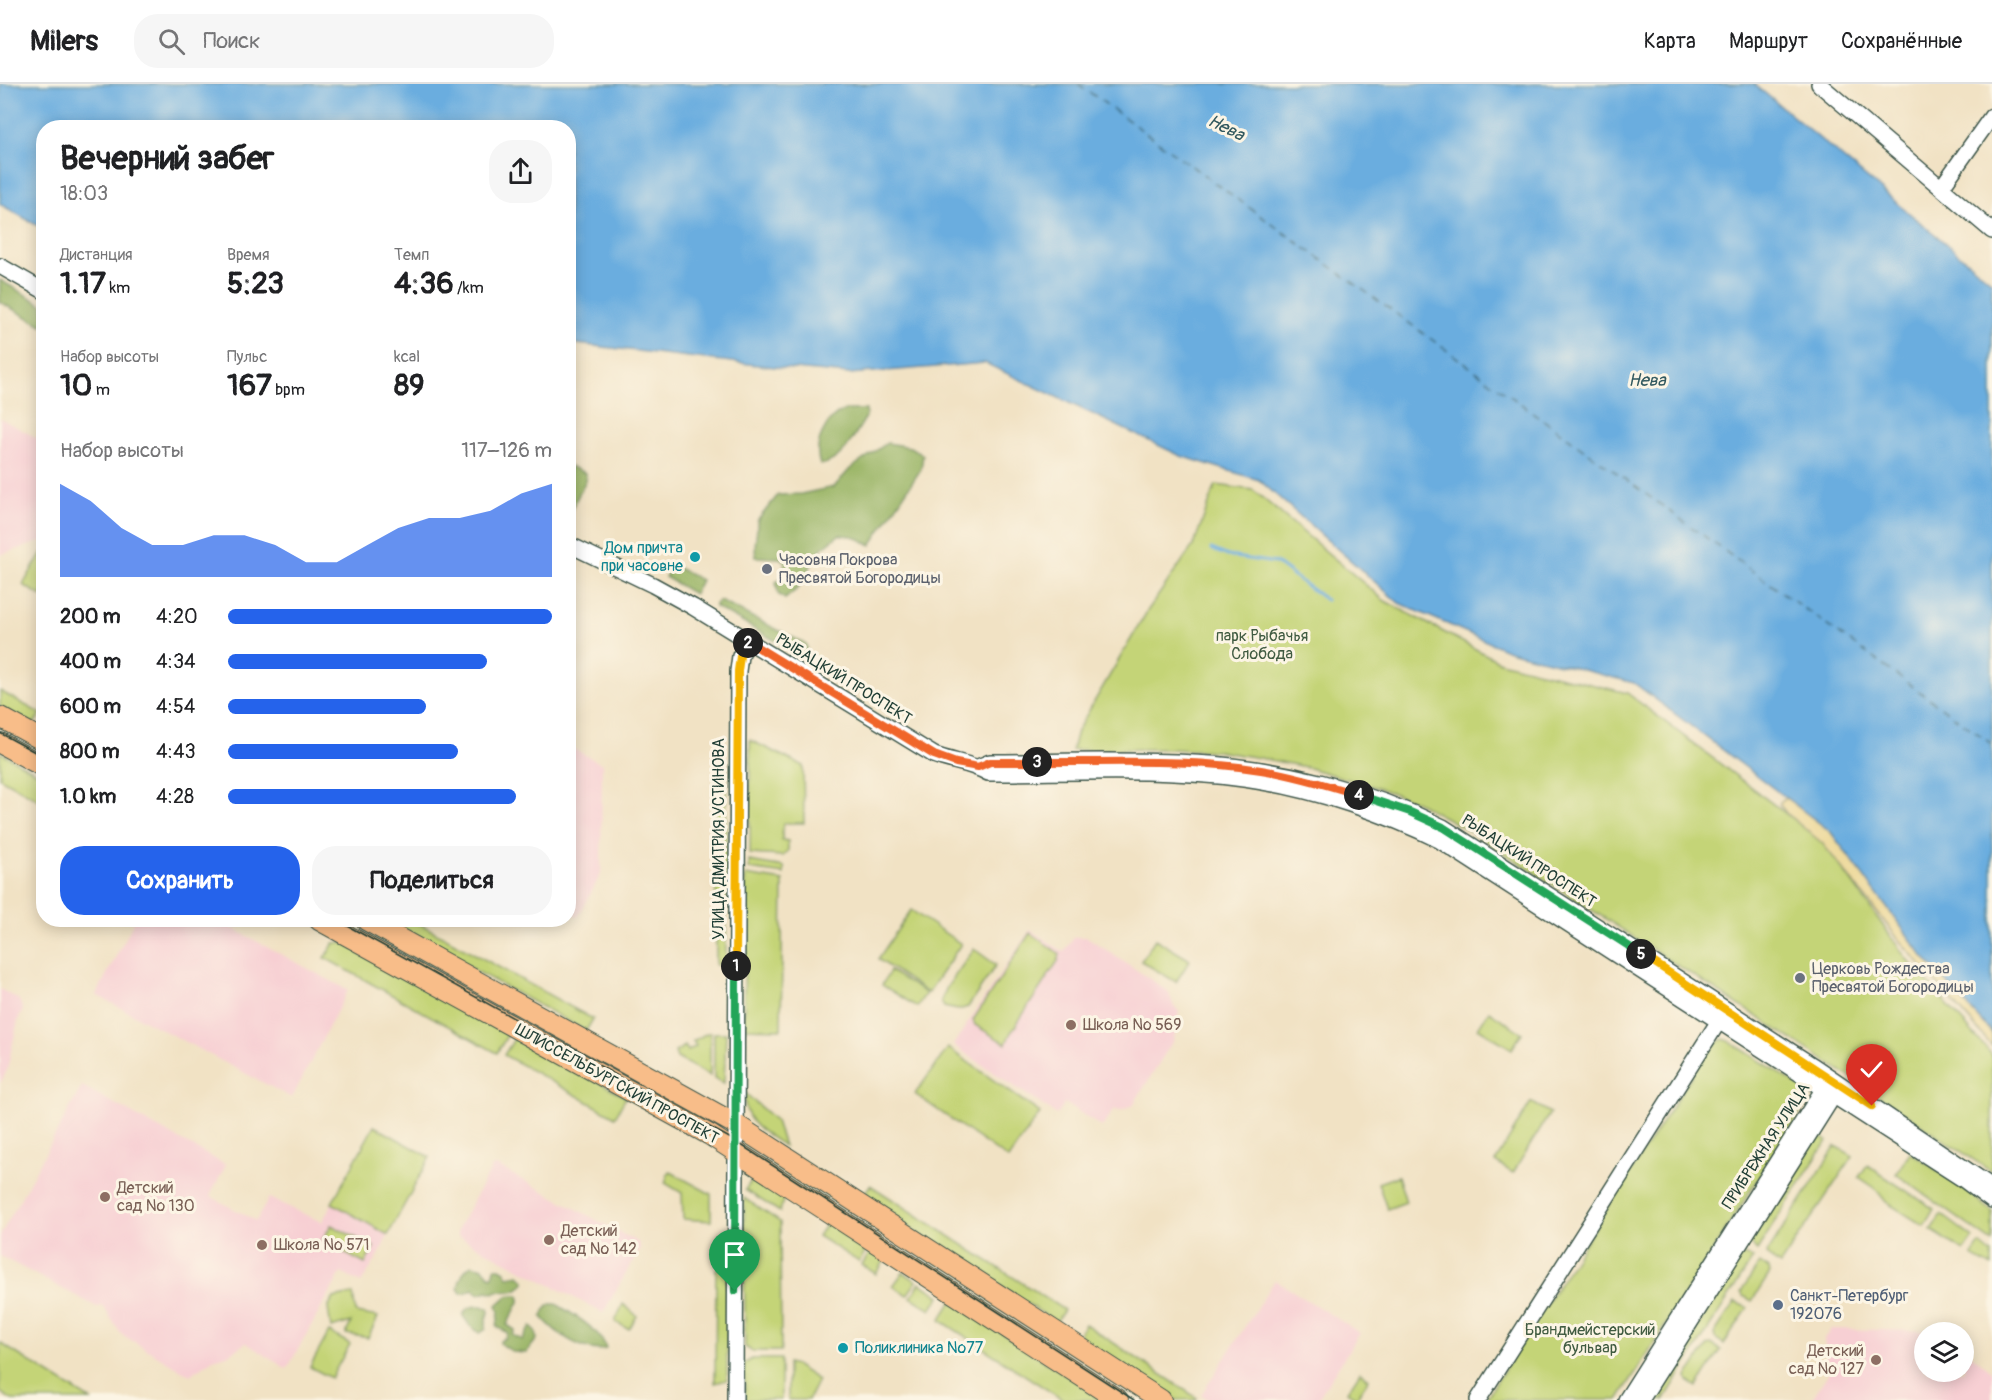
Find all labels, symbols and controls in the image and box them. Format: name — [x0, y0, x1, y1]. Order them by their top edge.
search box — [134, 14, 554, 68]
text: Milers — [30, 24, 98, 59]
icon: search — [155, 25, 188, 58]
text: Поиск — [203, 27, 260, 55]
text: Карта — [1644, 28, 1696, 55]
text: Маршрут — [1729, 28, 1808, 55]
text: Сохранённые — [1841, 28, 1962, 55]
water label: Нева — [1204, 109, 1249, 147]
text: Вечерний забег — [60, 138, 274, 179]
button: share — [489, 140, 552, 203]
text: 18:03 — [60, 181, 108, 206]
text: Дистанция — [60, 245, 133, 265]
text: Время — [227, 245, 270, 265]
text: Темп — [394, 245, 429, 265]
text: 1.17 — [60, 265, 106, 302]
text: 5:23 — [227, 265, 284, 302]
text: 4:36 — [394, 265, 454, 302]
text: km — [106, 278, 130, 298]
text: /km — [454, 278, 484, 298]
text: Набор высоты — [60, 347, 159, 367]
text: Пульс — [227, 347, 267, 367]
text: kcal — [394, 347, 420, 367]
text: 10 — [60, 367, 92, 404]
text: 167 — [227, 367, 272, 404]
text: 89 — [394, 367, 425, 404]
water label: Нева — [1628, 369, 1667, 392]
text: m — [92, 380, 110, 400]
text: bpm — [272, 380, 305, 400]
text: Набор высоты — [60, 438, 184, 463]
text: 117–126 m — [461, 438, 552, 463]
place label: Дом причта при часовне — [601, 538, 683, 576]
marker: Дом причта при часовне — [688, 550, 702, 564]
place label: Часовня Покрова Пресвятой Богородицы — [779, 550, 941, 588]
marker: Часовня Покрова Пресвятой Богородицы — [760, 562, 774, 576]
text: 200 m — [60, 604, 121, 629]
text: 4:20 — [156, 604, 198, 629]
park label: парк Рыбачья Слобода — [1216, 626, 1308, 664]
pin: 2 — [733, 628, 763, 658]
street label: РЫБАЦКИЙ ПРОСПЕКТ — [772, 629, 916, 729]
text: 2 — [744, 633, 752, 653]
text: 400 m — [60, 649, 121, 674]
text: 4:34 — [156, 649, 196, 674]
text: 600 m — [60, 694, 121, 719]
text: 4:54 — [156, 694, 195, 719]
street label: УЛИЦА ДМИТРИЯ УСТИНОВА — [709, 738, 729, 940]
text: 800 m — [60, 739, 120, 764]
text: 4:43 — [156, 739, 196, 764]
pin: 3 — [1022, 747, 1052, 777]
text: 3 — [1033, 752, 1041, 772]
pin: 4 — [1344, 780, 1374, 810]
text: 1.0 km — [60, 784, 116, 809]
text: 4:28 — [156, 784, 194, 809]
text: 4 — [1354, 785, 1364, 805]
street label: РЫБАЦКИЙ ПРОСПЕКТ — [1458, 810, 1600, 912]
button: Сохранить — [60, 846, 300, 915]
button: Поделиться — [312, 846, 552, 915]
pin: 5 — [1626, 939, 1656, 969]
text: 5 — [1637, 944, 1645, 964]
pin: 1 — [721, 951, 751, 981]
text: 1 — [733, 956, 739, 976]
place label: Церковь Рождества Пресвятой Богородицы — [1812, 959, 1974, 997]
marker: Церковь Рождества Пресвятой Богородицы — [1793, 971, 1807, 985]
place label: Школа № 569 — [1083, 1015, 1181, 1035]
marker: Школа № 569 — [1064, 1018, 1078, 1032]
street label: ШЛИССЕЛЬБУРГСКИЙ ПРОСПЕКТ — [512, 1020, 722, 1148]
pin — [1846, 1044, 1897, 1106]
icon: check — [1855, 1053, 1888, 1086]
street label: ПРИБРЕЖНАЯ УЛИЦА — [1718, 1079, 1814, 1213]
place label: Детский сад № 130 — [116, 1178, 195, 1216]
marker: Детский сад № 130 — [98, 1190, 112, 1204]
place label: Детский сад № 142 — [560, 1221, 637, 1259]
pin — [709, 1229, 760, 1291]
marker: Детский сад № 142 — [542, 1233, 556, 1247]
place label: Школа № 571 — [274, 1235, 370, 1255]
marker: Школа № 571 — [255, 1238, 269, 1252]
icon: arrive — [718, 1238, 751, 1271]
place label: Санкт-Петербург 192076 — [1790, 1286, 1909, 1324]
marker: Санкт-Петербург 192076 — [1771, 1298, 1785, 1312]
park label: Брандмейстерский бульвар — [1525, 1320, 1655, 1358]
map controls — [1914, 1322, 1974, 1382]
button: layers — [1914, 1322, 1974, 1382]
place label: Поликлиника №77 — [855, 1338, 984, 1358]
marker: Поликлиника №77 — [836, 1341, 850, 1355]
place label: Детский сад № 127 — [1789, 1341, 1865, 1379]
marker: Детский сад № 127 — [1869, 1353, 1883, 1367]

